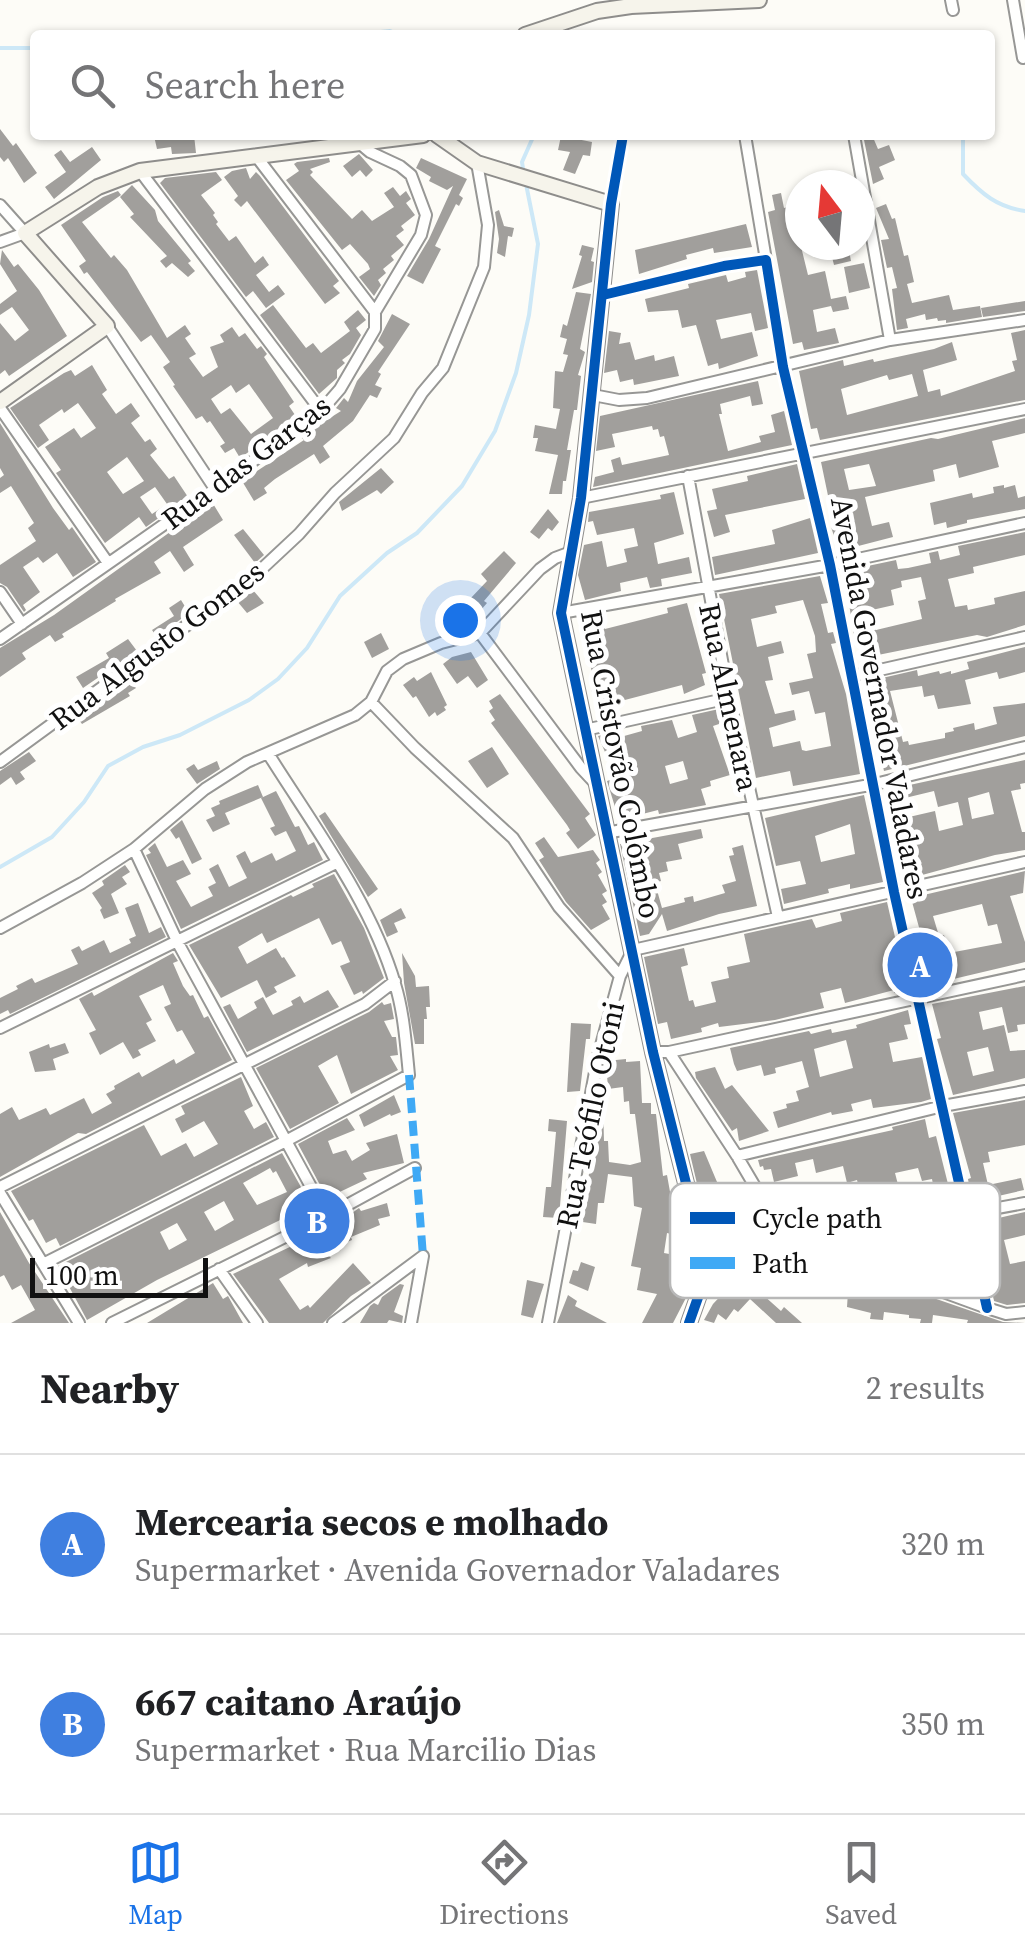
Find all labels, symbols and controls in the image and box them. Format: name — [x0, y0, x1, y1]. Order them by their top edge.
search box — [30, 30, 995, 140]
icon: search — [65, 58, 120, 113]
text: Search here — [145, 59, 345, 111]
north arrow — [785, 170, 875, 260]
street label: Rua das Garças — [153, 385, 339, 539]
street label: Avenida Governador Valadares — [821, 493, 939, 903]
street label: Rua Algusto Gomes — [41, 551, 273, 739]
your location — [435, 595, 486, 646]
street label: Rua Almenara — [689, 599, 769, 795]
street label: Rua Cristovão Colômbo — [571, 606, 671, 922]
pin: A — [888, 928, 952, 1002]
street label: Rua Teófilo Otoni — [546, 998, 634, 1232]
legend — [670, 1183, 1000, 1298]
pin: B — [284, 1184, 350, 1258]
text: Cycle path — [752, 1199, 882, 1237]
text: Path — [752, 1244, 809, 1282]
scale bar — [30, 1253, 208, 1298]
text: 100 m — [45, 1256, 119, 1294]
text: Nearby — [40, 1359, 179, 1417]
text: 2 results — [866, 1366, 985, 1410]
text: Mercearia secos e molhado — [135, 1496, 609, 1548]
text: A — [62, 1522, 83, 1566]
text: 320 m — [901, 1522, 985, 1566]
text: Supermarket · Avenida Governador Valadares — [135, 1548, 780, 1592]
text: 667 caitano Araújo — [135, 1676, 462, 1728]
text: B — [62, 1702, 83, 1746]
text: 350 m — [901, 1702, 985, 1746]
text: Supermarket · Rua Marcilio Dias — [135, 1728, 596, 1772]
tab: Map — [128, 1835, 183, 1933]
tab: Directions — [439, 1835, 569, 1933]
tab: Saved — [825, 1835, 897, 1933]

